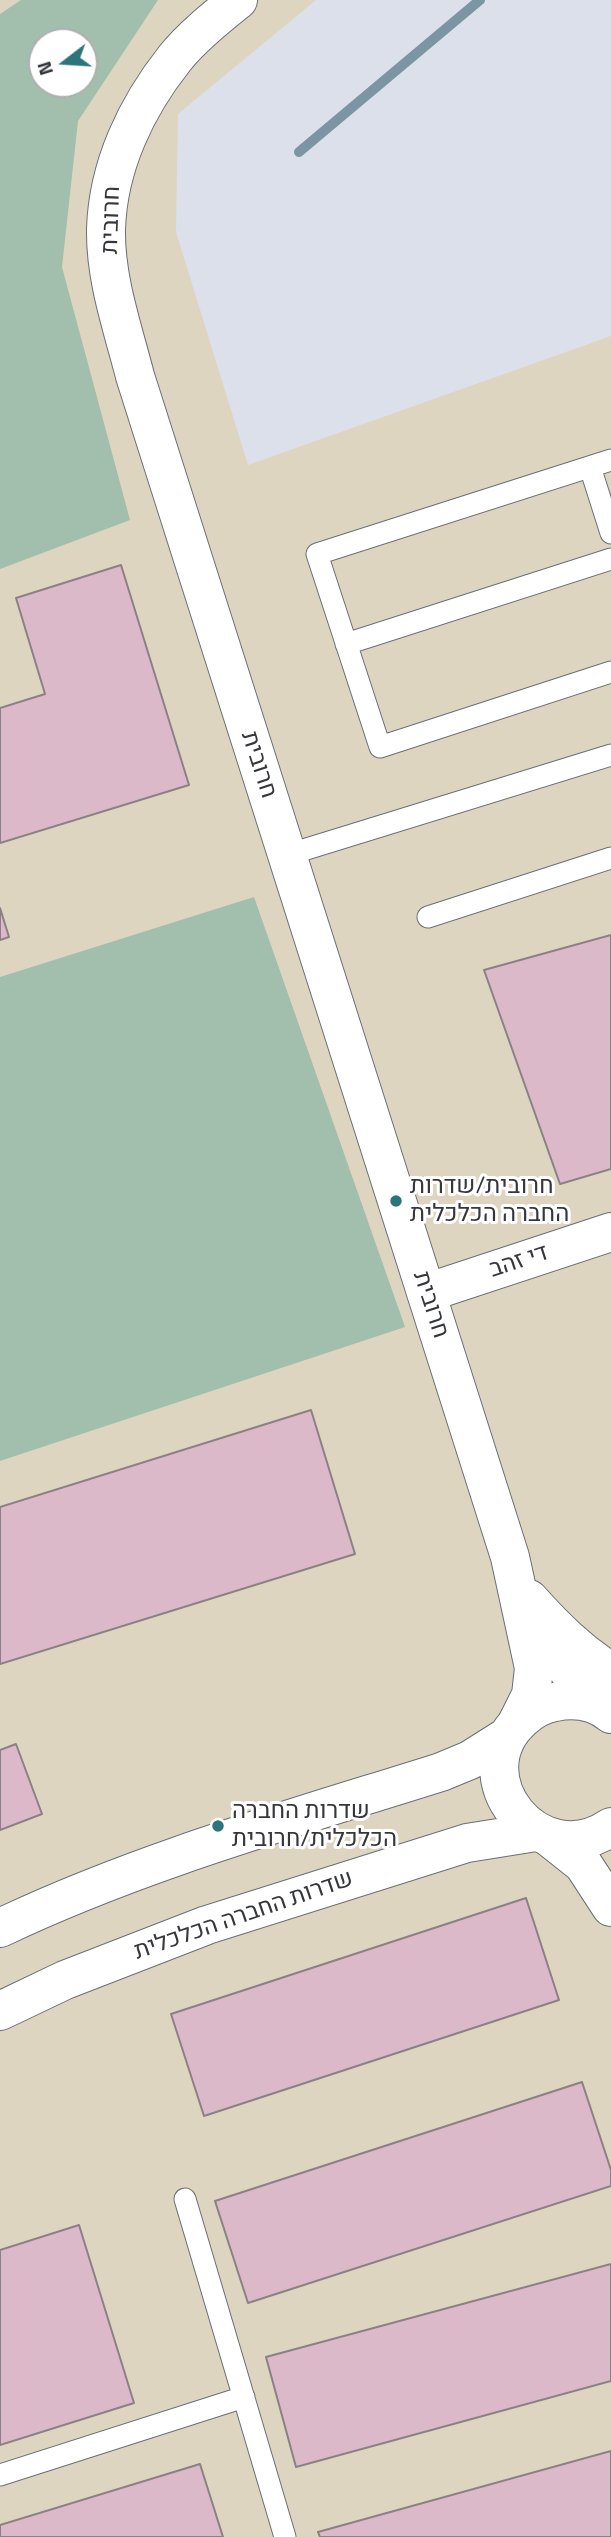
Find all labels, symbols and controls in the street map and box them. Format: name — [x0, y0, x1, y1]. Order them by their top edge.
north arrow — [28, 28, 98, 98]
text: N — [29, 58, 60, 79]
street label: חרובית — [96, 185, 128, 255]
street label: חרובית — [234, 728, 282, 802]
place label: חרובית/שדרות החברה הכלכלית — [410, 1173, 569, 1229]
marker: חרובית/שדרות החברה הכלכלית — [388, 1193, 404, 1209]
street label: די זהב — [486, 1239, 552, 1285]
street label: חרובית — [406, 1268, 454, 1342]
place label: שדרות החברה הכלכלית/חרובית — [232, 1798, 397, 1854]
marker: שדרות החברה הכלכלית/חרובית — [210, 1818, 226, 1834]
street label: שדרות החברה הכלכלית — [131, 1865, 357, 1967]

